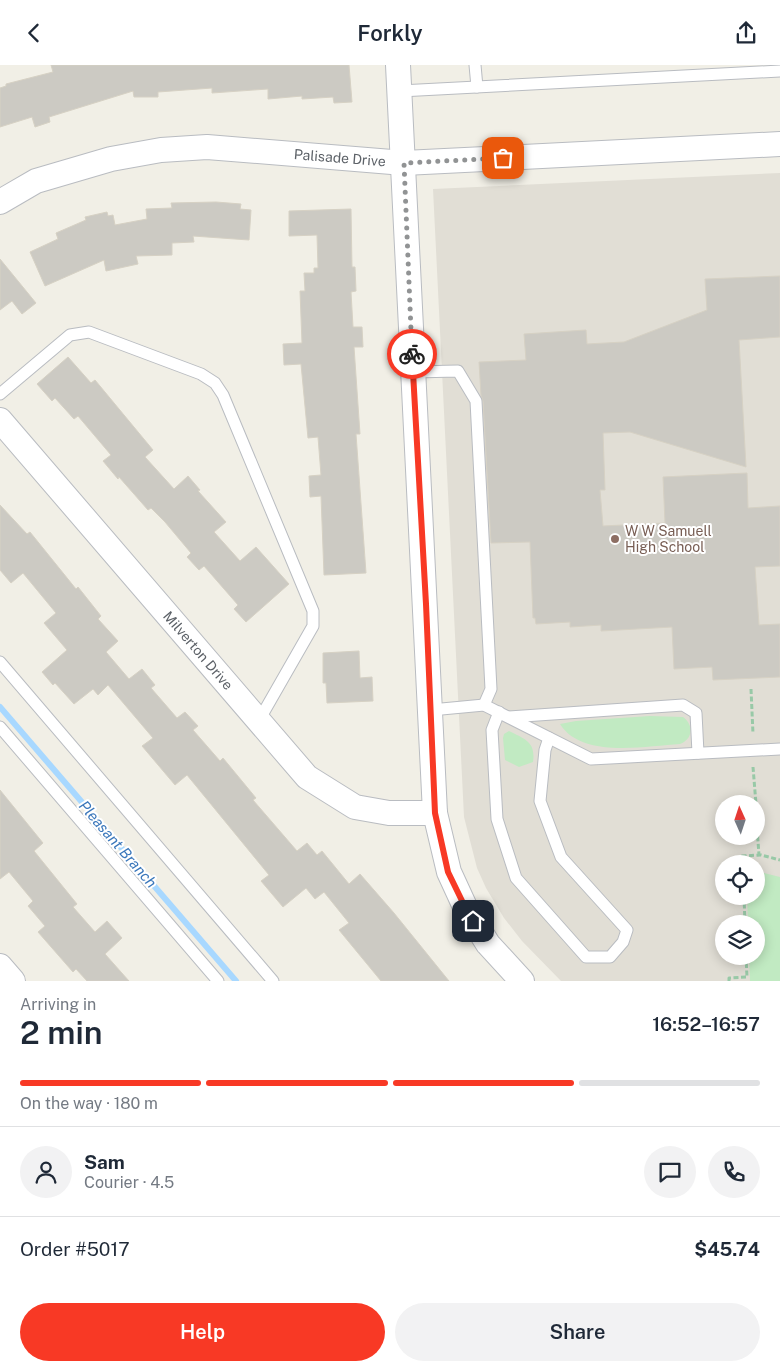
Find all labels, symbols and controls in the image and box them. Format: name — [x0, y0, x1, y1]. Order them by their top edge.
icon: back — [20, 19, 48, 47]
icon: share — [732, 19, 760, 47]
text: Forkly — [357, 20, 423, 46]
pin — [482, 137, 524, 179]
icon: bag — [489, 144, 517, 172]
street label: Palisade Drive — [293, 146, 386, 169]
courier — [387, 329, 437, 379]
icon: bike — [398, 340, 426, 368]
place label: W W Samuell High School — [625, 523, 712, 555]
marker: W W Samuell High School — [609, 533, 621, 545]
street label: Milverton Drive — [160, 608, 236, 693]
north arrow — [715, 795, 765, 845]
map controls — [715, 795, 765, 965]
water label: Pleasant Branch — [76, 797, 160, 891]
button: locate — [715, 855, 765, 905]
pin — [452, 900, 494, 942]
icon: home — [459, 907, 487, 935]
button: layers — [715, 915, 765, 965]
text: Arriving in — [20, 995, 96, 1014]
text: 16:52–16:57 — [652, 1013, 760, 1035]
text: 2 min — [20, 1014, 103, 1051]
text: On the way · 180 m — [20, 1094, 158, 1113]
button: person — [20, 1146, 72, 1198]
button: chat — [644, 1146, 696, 1198]
button: phone — [708, 1146, 760, 1198]
text: Sam — [84, 1151, 125, 1173]
text: Courier · 4.5 — [84, 1173, 174, 1192]
text: Order #5017 — [20, 1238, 130, 1260]
text: $45.74 — [694, 1238, 760, 1260]
button: Help — [20, 1303, 385, 1361]
button: Share — [395, 1303, 760, 1361]

